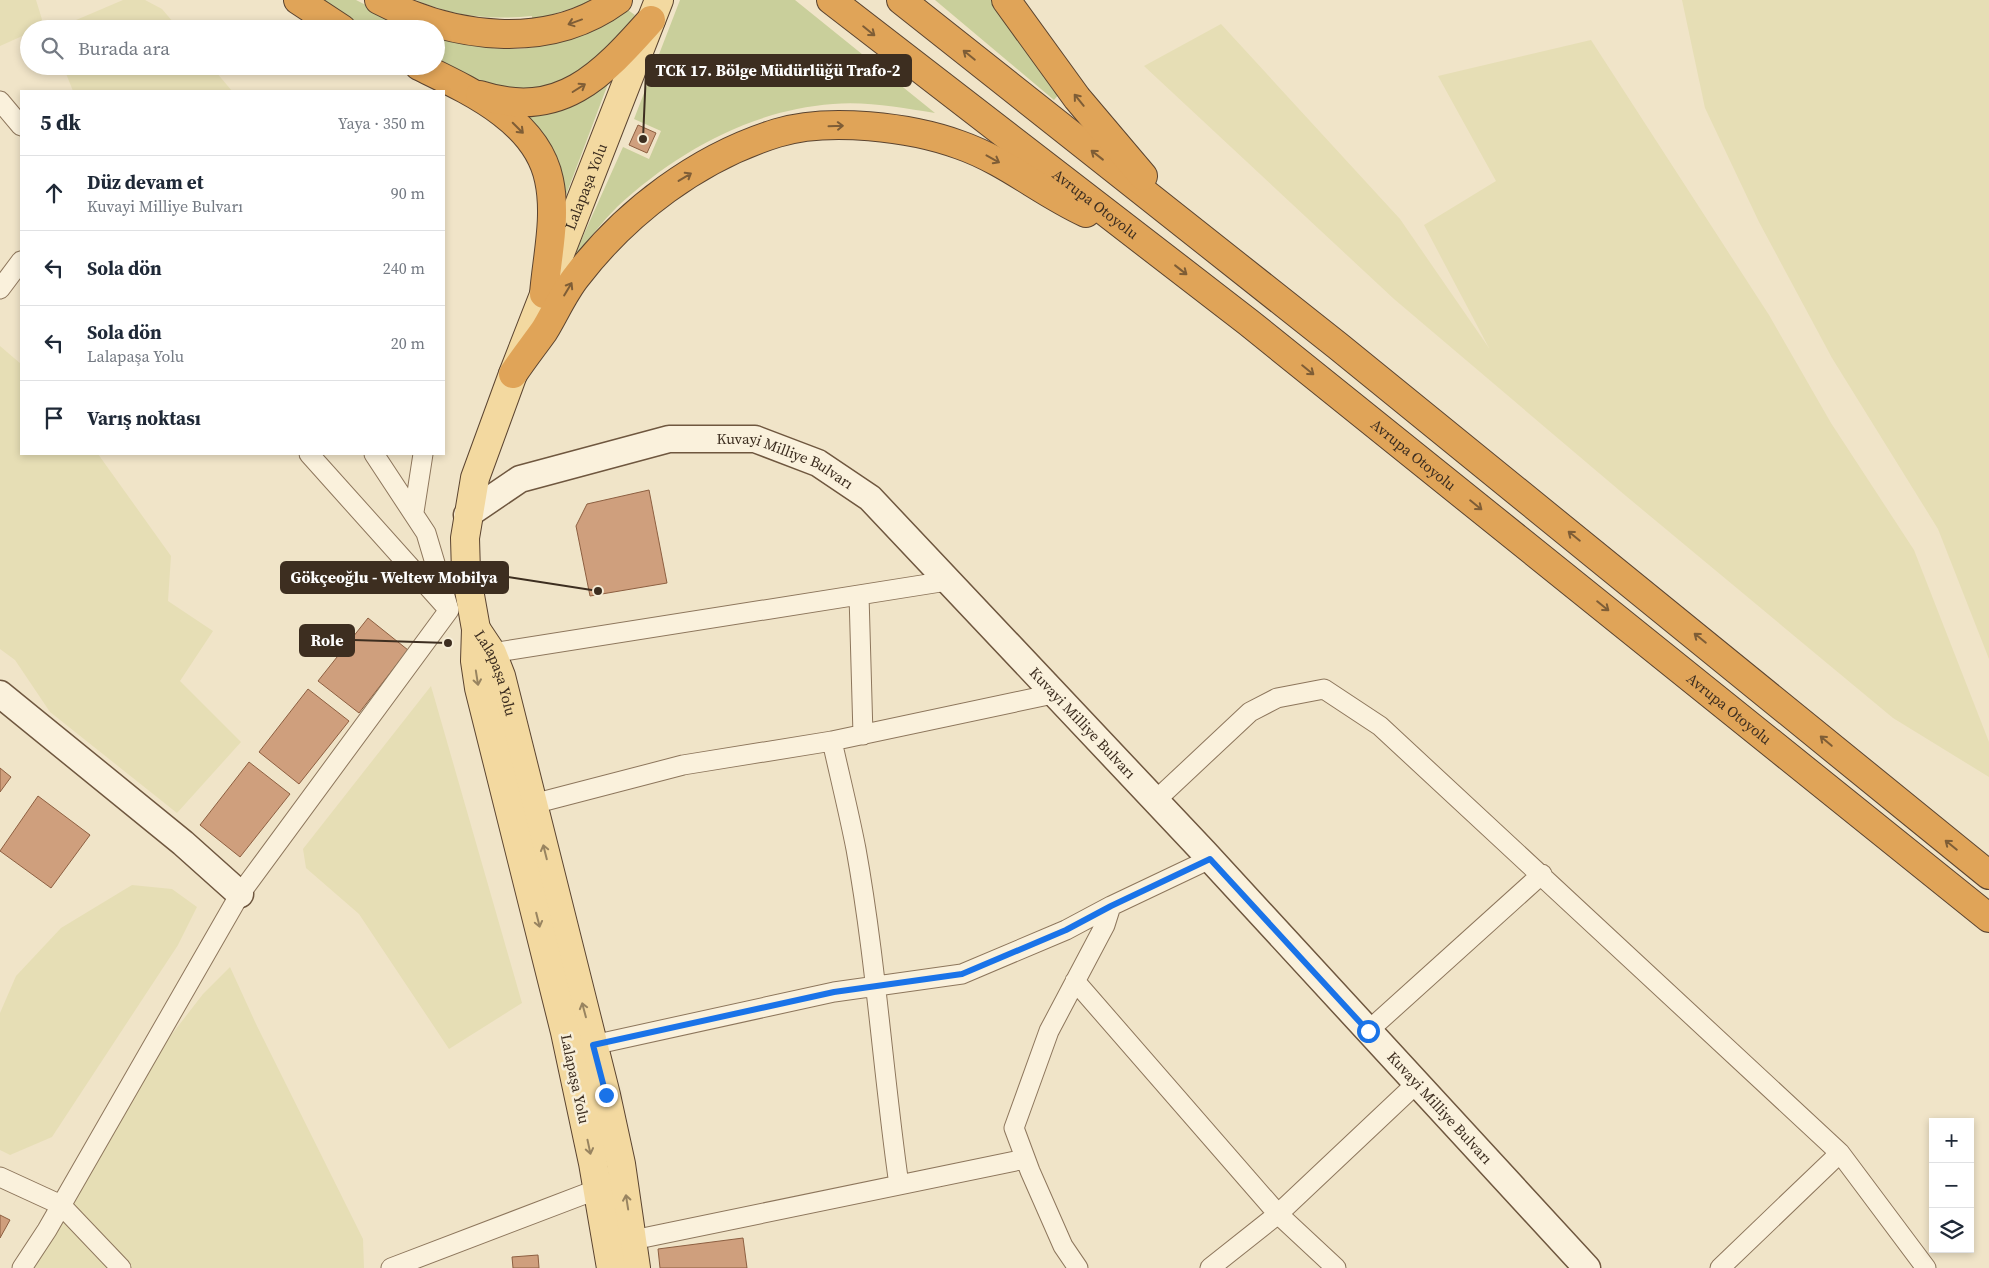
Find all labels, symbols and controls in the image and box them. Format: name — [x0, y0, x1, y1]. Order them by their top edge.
one-way arrow — [568, 18, 583, 27]
search box — [20, 20, 445, 75]
one-way arrow — [862, 25, 875, 36]
icon: search — [38, 34, 66, 62]
text: Burada ara — [78, 35, 170, 61]
one-way arrow — [963, 49, 976, 60]
callout: TCK 17. Bölge Müdürlüğü Trafo-2 — [646, 55, 911, 86]
text: TCK 17. Bölge Müdürlüğü Trafo-2 — [656, 59, 901, 81]
one-way arrow — [572, 82, 586, 92]
one-way arrow — [1073, 93, 1084, 106]
text: 5 dk — [40, 108, 81, 137]
text: Yaya · 350 m — [338, 112, 425, 134]
one-way arrow — [512, 122, 524, 134]
one-way arrow — [828, 122, 844, 131]
street label: Lalapaşa Yolu — [559, 140, 612, 233]
one-way arrow — [1090, 150, 1104, 160]
one-way arrow — [986, 154, 1000, 164]
street label: Avrupa Otoyolu — [1048, 164, 1143, 244]
text: Düz devam et — [87, 169, 204, 195]
one-way arrow — [677, 172, 691, 182]
icon: ahead — [40, 179, 68, 207]
text: 90 m — [391, 182, 425, 204]
text: Kuvayi Milliye Bulvarı — [87, 195, 243, 217]
icon: left — [40, 254, 68, 282]
text: Sola dön — [87, 255, 162, 281]
text: 240 m — [383, 257, 425, 279]
one-way arrow — [1174, 264, 1187, 275]
one-way arrow — [564, 283, 574, 297]
text: Sola dön — [87, 319, 162, 345]
icon: left — [40, 329, 68, 357]
text: 20 m — [391, 332, 425, 354]
text: Lalapaşa Yolu — [87, 345, 184, 367]
one-way arrow — [1301, 365, 1314, 376]
icon: arrive — [40, 404, 68, 432]
text: Varış noktası — [87, 405, 201, 431]
street label: Avrupa Otoyolu — [1367, 414, 1461, 495]
street label: Kuvayi Milliye Bulvarı — [716, 428, 858, 494]
one-way arrow — [1469, 499, 1482, 510]
one-way arrow — [1568, 530, 1581, 541]
callout: Gökçeoğlu - Weltew Mobilya — [281, 562, 508, 593]
text: Gökçeoğlu - Weltew Mobilya — [291, 566, 498, 588]
one-way arrow — [1596, 601, 1609, 612]
callout: Role — [300, 625, 354, 656]
street label: Lalapaşa Yolu — [470, 626, 522, 718]
text: Role — [310, 629, 344, 651]
one-way arrow — [1694, 633, 1707, 644]
street label: Kuvayi Milliye Bulvarı — [1025, 662, 1141, 783]
street label: Avrupa Otoyolu — [1682, 668, 1776, 749]
one-way arrow — [473, 669, 483, 685]
one-way arrow — [1819, 736, 1832, 747]
one-way arrow — [1945, 839, 1958, 850]
one-way arrow — [540, 844, 550, 860]
one-way arrow — [534, 912, 544, 928]
one-way arrow — [578, 1002, 588, 1018]
route start — [1357, 1020, 1380, 1043]
street label: Lalapaşa Yolu — [556, 1032, 595, 1126]
street label: Kuvayi Milliye Bulvarı — [1383, 1047, 1497, 1169]
route end — [595, 1084, 618, 1107]
map controls — [1929, 1118, 1974, 1253]
button: + — [1929, 1118, 1974, 1163]
one-way arrow — [585, 1139, 595, 1155]
button: − — [1929, 1163, 1974, 1208]
one-way arrow — [622, 1195, 632, 1211]
button: layers — [1929, 1208, 1974, 1253]

